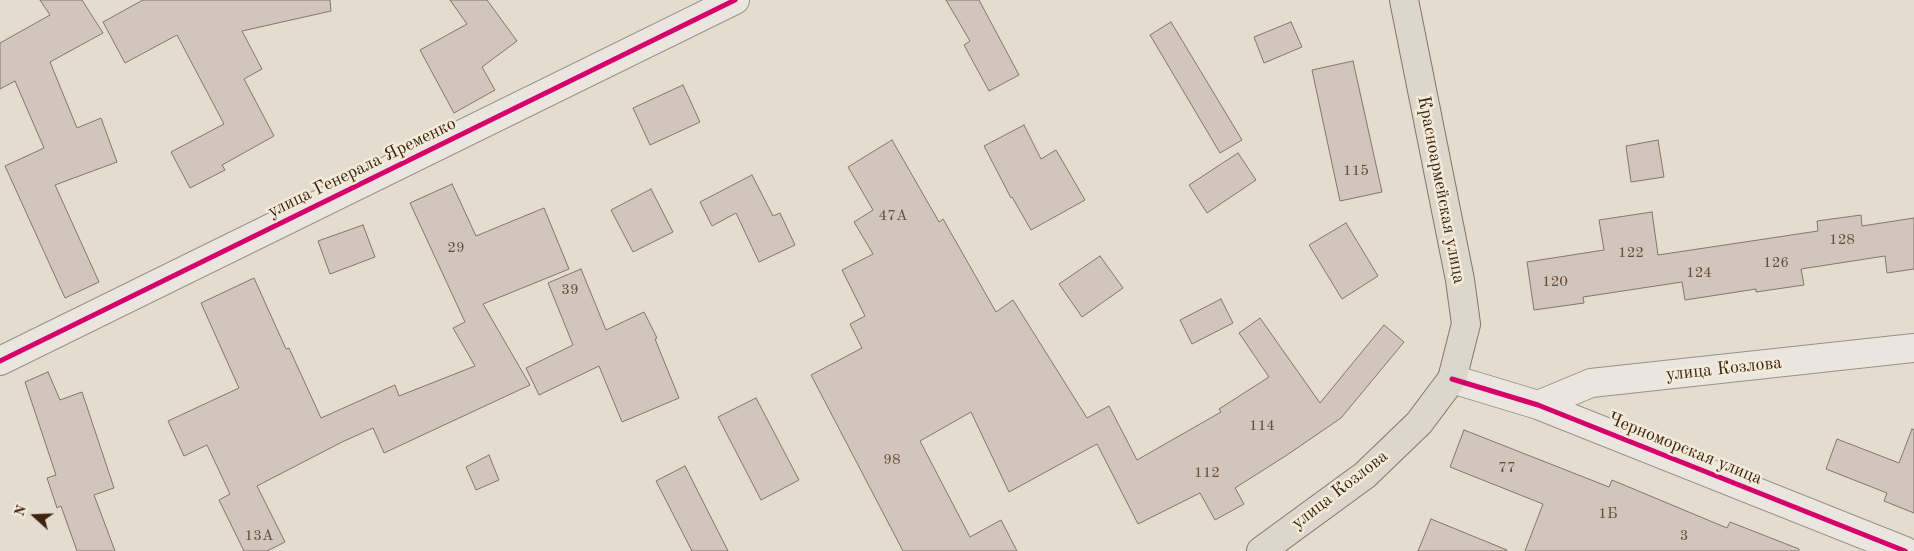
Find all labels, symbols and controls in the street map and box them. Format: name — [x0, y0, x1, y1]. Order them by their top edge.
street label: Красноармейская улица — [1412, 94, 1470, 286]
street label: улица Генерала Яременко — [264, 113, 460, 223]
house number: 115 — [1343, 162, 1369, 180]
house number: 47А — [879, 207, 907, 225]
house number: 128 — [1829, 231, 1855, 249]
house number: 29 — [447, 239, 465, 257]
house number: 122 — [1618, 244, 1644, 262]
house number: 126 — [1763, 254, 1789, 272]
house number: 124 — [1686, 264, 1712, 282]
house number: 120 — [1542, 273, 1568, 291]
house number: 39 — [561, 281, 579, 299]
street label: улица Козлова — [1665, 352, 1783, 386]
street label: Черноморская улица — [1605, 408, 1765, 490]
house number: 114 — [1249, 417, 1275, 435]
street label: улица Козлова — [1287, 446, 1393, 534]
house number: 98 — [883, 451, 901, 469]
house number: 77 — [1498, 459, 1516, 477]
house number: 112 — [1194, 464, 1220, 482]
north arrow — [10, 491, 60, 541]
text: N — [12, 503, 29, 518]
house number: 1Б — [1598, 505, 1618, 523]
house number: 13А — [245, 527, 273, 545]
house number: 3 — [1680, 527, 1688, 545]

